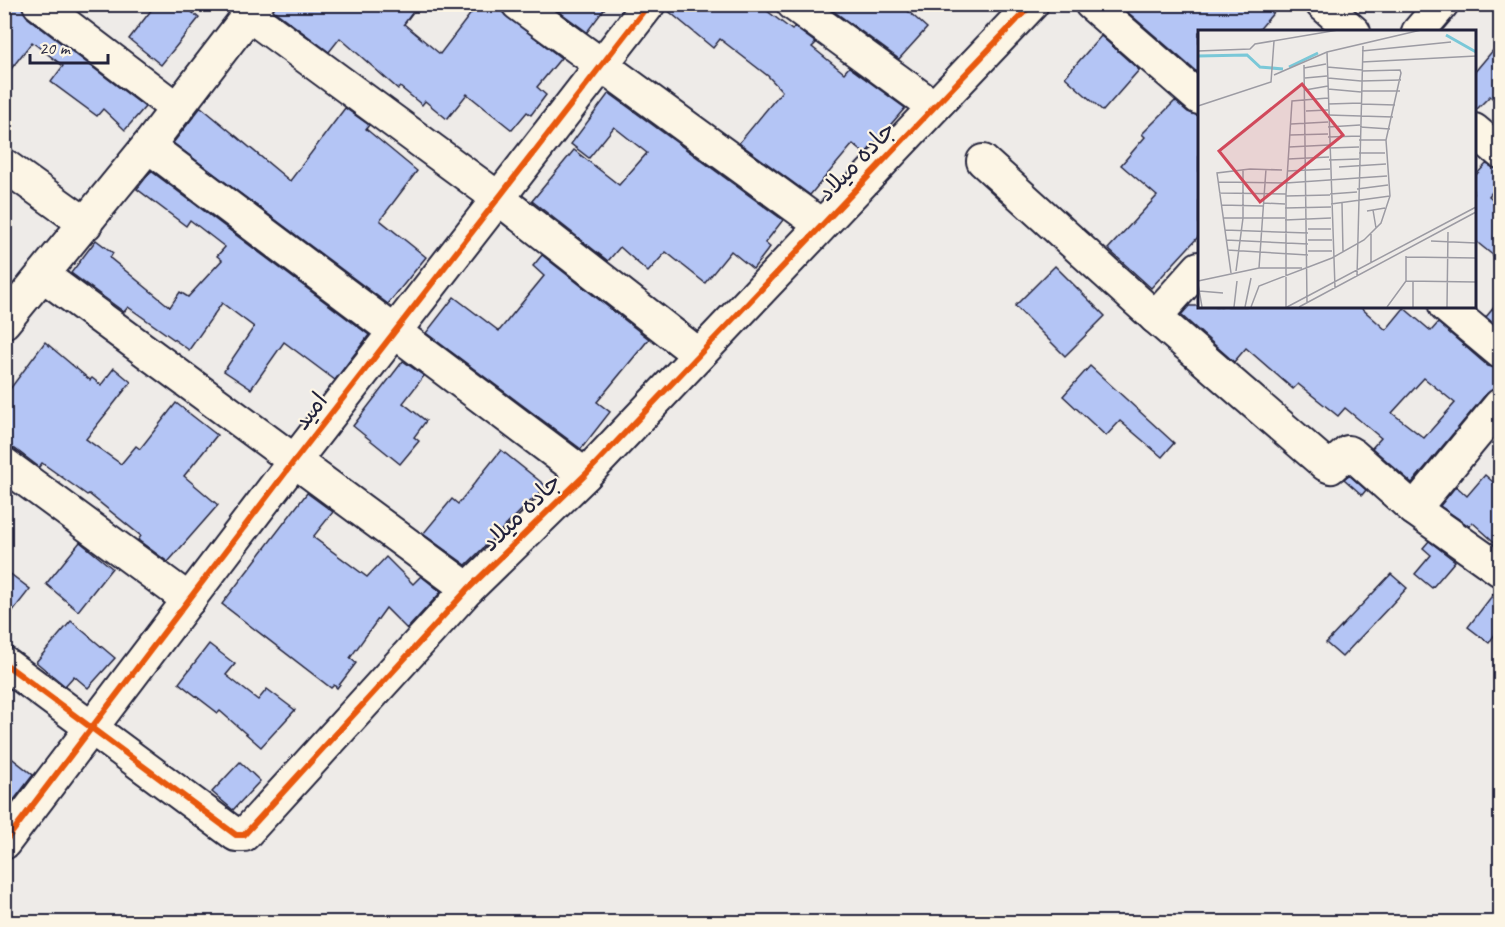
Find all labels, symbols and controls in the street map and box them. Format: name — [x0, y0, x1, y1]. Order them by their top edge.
scale bar — [30, 27, 108, 65]
inset map — [1198, 30, 1475, 308]
text: 20 m — [39, 37, 72, 59]
street label: جاده میلاد — [810, 115, 902, 207]
street label: امید — [286, 386, 334, 436]
street label: جاده میلاد — [475, 466, 567, 558]

